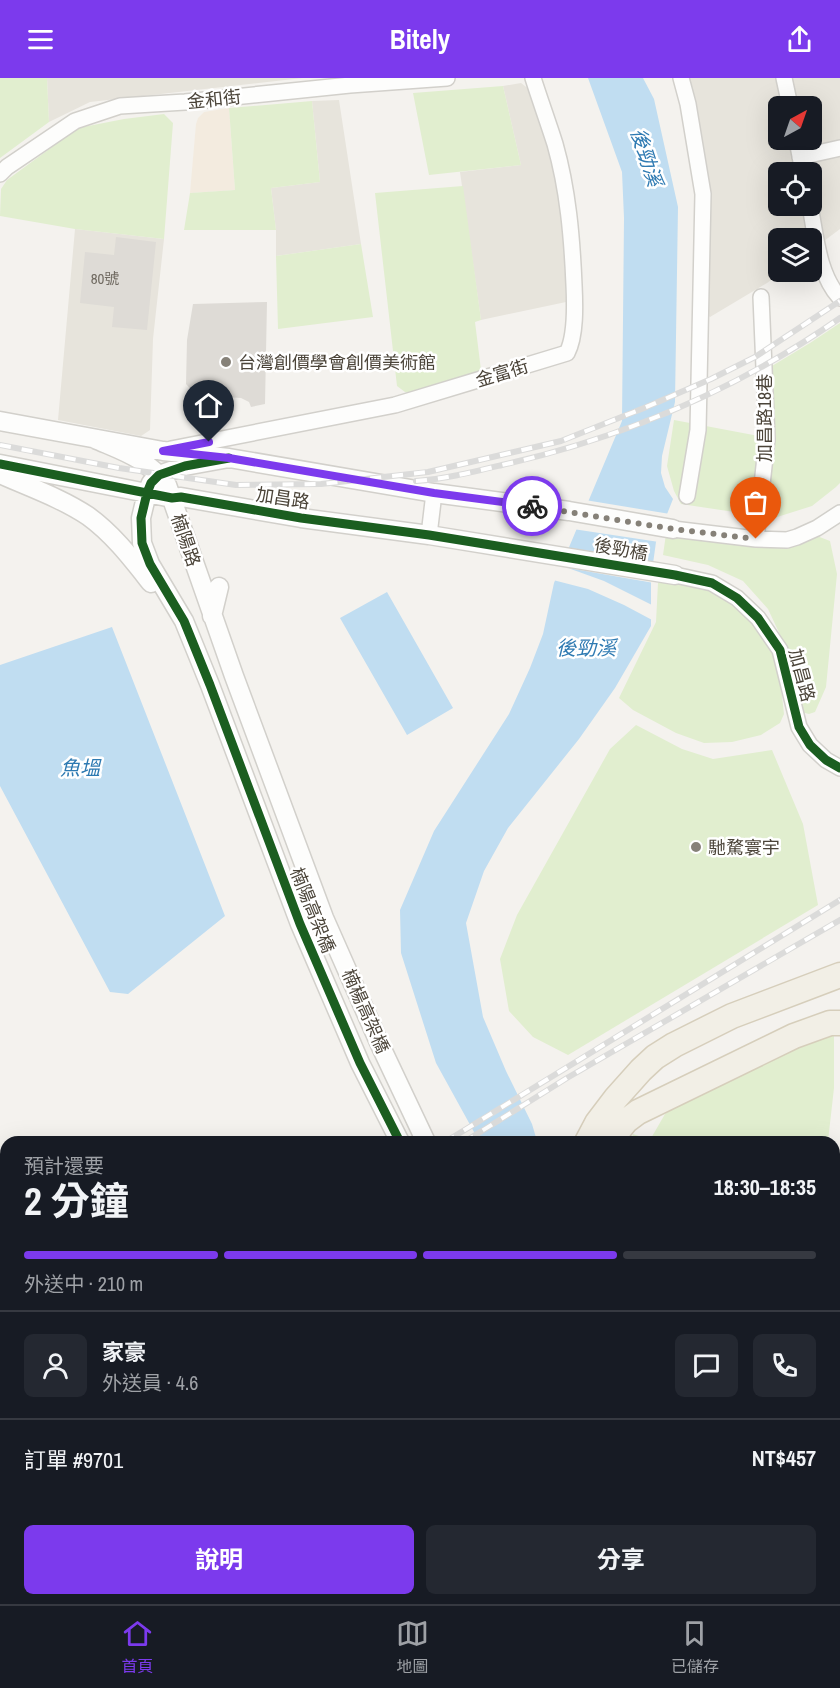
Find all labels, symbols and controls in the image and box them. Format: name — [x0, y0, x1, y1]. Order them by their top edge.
text: Bitely — [390, 21, 450, 57]
icon: menu — [24, 23, 57, 56]
icon: share — [783, 23, 816, 56]
street label: 金和街 — [186, 84, 242, 114]
north arrow — [768, 96, 822, 150]
map controls — [768, 96, 822, 282]
water label: 後勁溪 — [625, 124, 670, 193]
button: locate — [768, 162, 822, 216]
button: layers — [768, 228, 822, 282]
house number: 80號 — [91, 268, 119, 289]
place label: 台灣創價學會創價美術館 — [238, 350, 436, 375]
street label: 金富街 — [473, 353, 531, 393]
marker: 台灣創價學會創價美術館 — [219, 355, 233, 369]
street label: 加昌路18巷 — [752, 374, 777, 462]
pin — [183, 380, 234, 442]
icon: home — [192, 389, 225, 422]
courier — [502, 476, 562, 536]
pin — [730, 477, 781, 539]
street label: 加昌路 — [254, 481, 312, 515]
icon: bag — [739, 486, 772, 519]
icon: bike — [516, 490, 549, 523]
street label: 楠陽路 — [165, 510, 207, 570]
street label: 後勁橋 — [592, 532, 650, 566]
water label: 後勁溪 — [556, 634, 619, 661]
street label: 加昌路 — [783, 646, 821, 704]
water label: 魚塭 — [60, 754, 102, 781]
place label: 馳騖寰宇 — [708, 835, 780, 860]
marker: 馳騖寰宇 — [689, 840, 703, 854]
street label: 楠陽高架橋 — [285, 864, 341, 956]
street label: 楠楊高架橋 — [336, 965, 396, 1057]
text: 預計還要 — [24, 1152, 104, 1179]
text: 18:30–18:35 — [714, 1172, 816, 1202]
text: 2 分鐘 — [24, 1175, 129, 1227]
text: 外送中 · 210 m — [24, 1270, 143, 1297]
button: person — [24, 1334, 87, 1397]
button: chat — [675, 1334, 738, 1397]
button: phone — [753, 1334, 816, 1397]
text: 家豪 — [102, 1337, 146, 1367]
text: 外送員 · 4.6 — [102, 1369, 198, 1396]
text: NT$457 — [752, 1443, 816, 1473]
text: 訂單 #9701 — [24, 1445, 123, 1475]
button: 說明 — [24, 1525, 414, 1594]
button: 分享 — [426, 1525, 816, 1594]
tab: 首頁 — [121, 1617, 154, 1677]
tab: 地圖 — [396, 1617, 429, 1677]
tab: 已儲存 — [671, 1617, 719, 1677]

